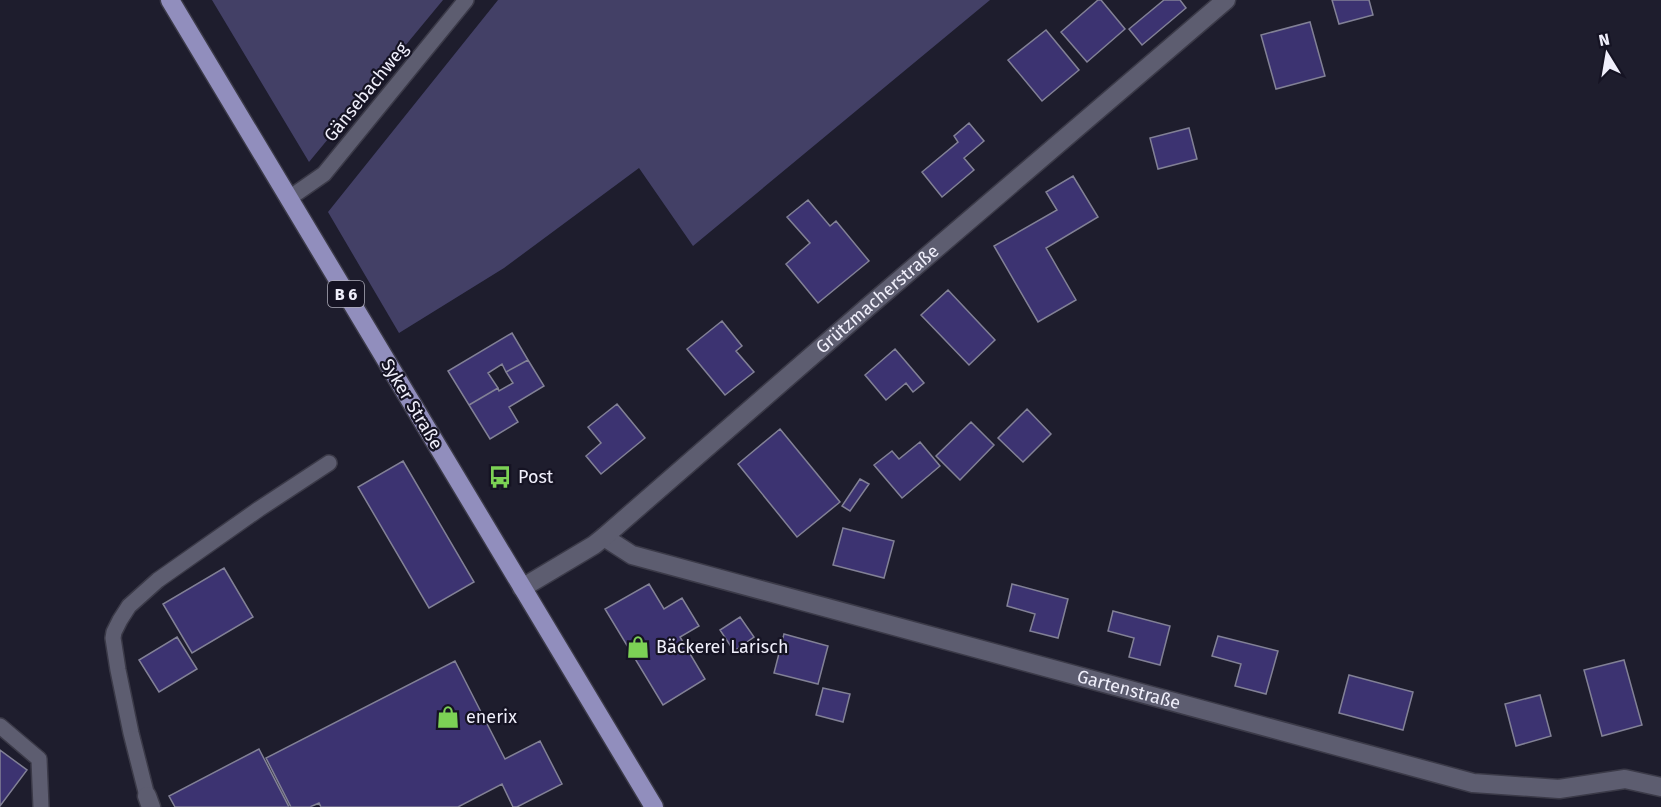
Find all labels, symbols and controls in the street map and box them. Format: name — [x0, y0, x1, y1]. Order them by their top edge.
north arrow — [1577, 24, 1637, 84]
text: N — [1597, 29, 1611, 50]
street label: Gänsebachweg — [319, 37, 413, 146]
street label: Grützmacherstraße — [811, 240, 943, 358]
road number: B 6 — [328, 281, 364, 307]
street label: Syker Straße — [376, 355, 448, 453]
bus stop icon: Post — [487, 464, 513, 490]
place label: Post — [518, 466, 554, 488]
shop icon: Bäckerei Larisch — [625, 634, 651, 660]
place label: Bäckerei Larisch — [656, 636, 788, 658]
street label: Gartenstraße — [1075, 665, 1183, 714]
shop icon: enerix — [435, 704, 461, 730]
place label: enerix — [466, 706, 517, 728]

